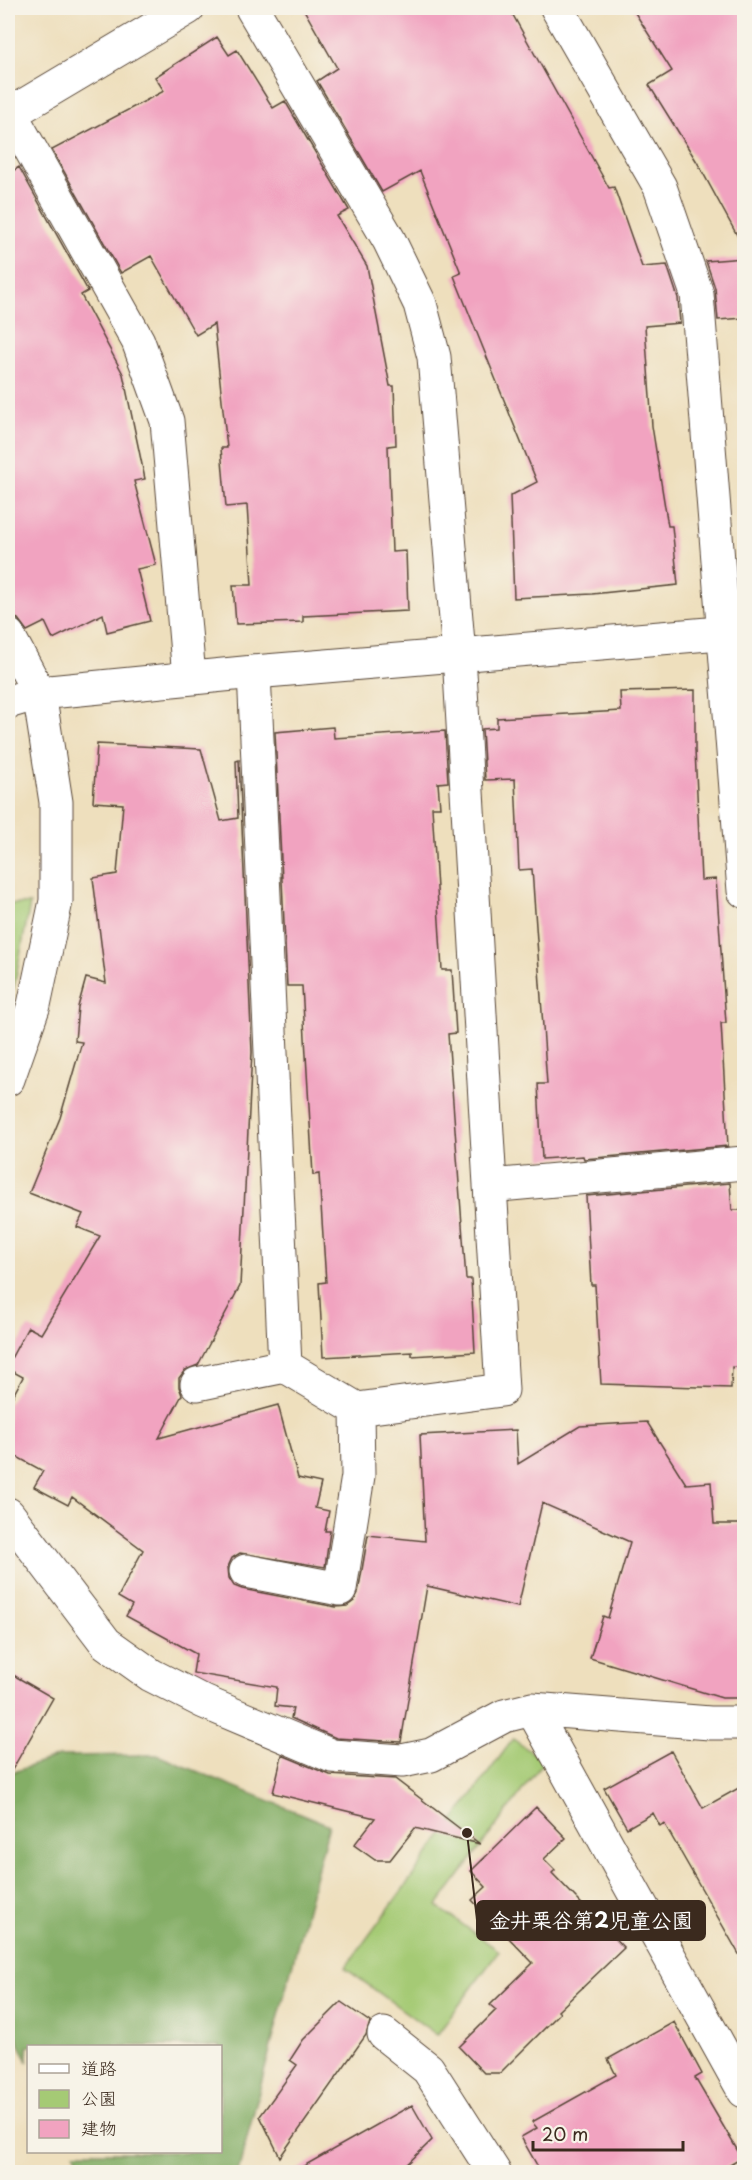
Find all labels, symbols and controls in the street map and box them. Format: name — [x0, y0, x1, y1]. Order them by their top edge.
callout: 金井栗谷第2児童公園 — [477, 1901, 705, 1940]
text: 金井栗谷第2児童公園 — [489, 1903, 693, 1935]
legend — [27, 2045, 222, 2153]
text: 道路 — [81, 2054, 117, 2081]
text: 公園 — [81, 2084, 117, 2111]
text: 建物 — [81, 2114, 117, 2141]
scale bar — [533, 2114, 683, 2152]
text: 20 m — [542, 2120, 588, 2147]

